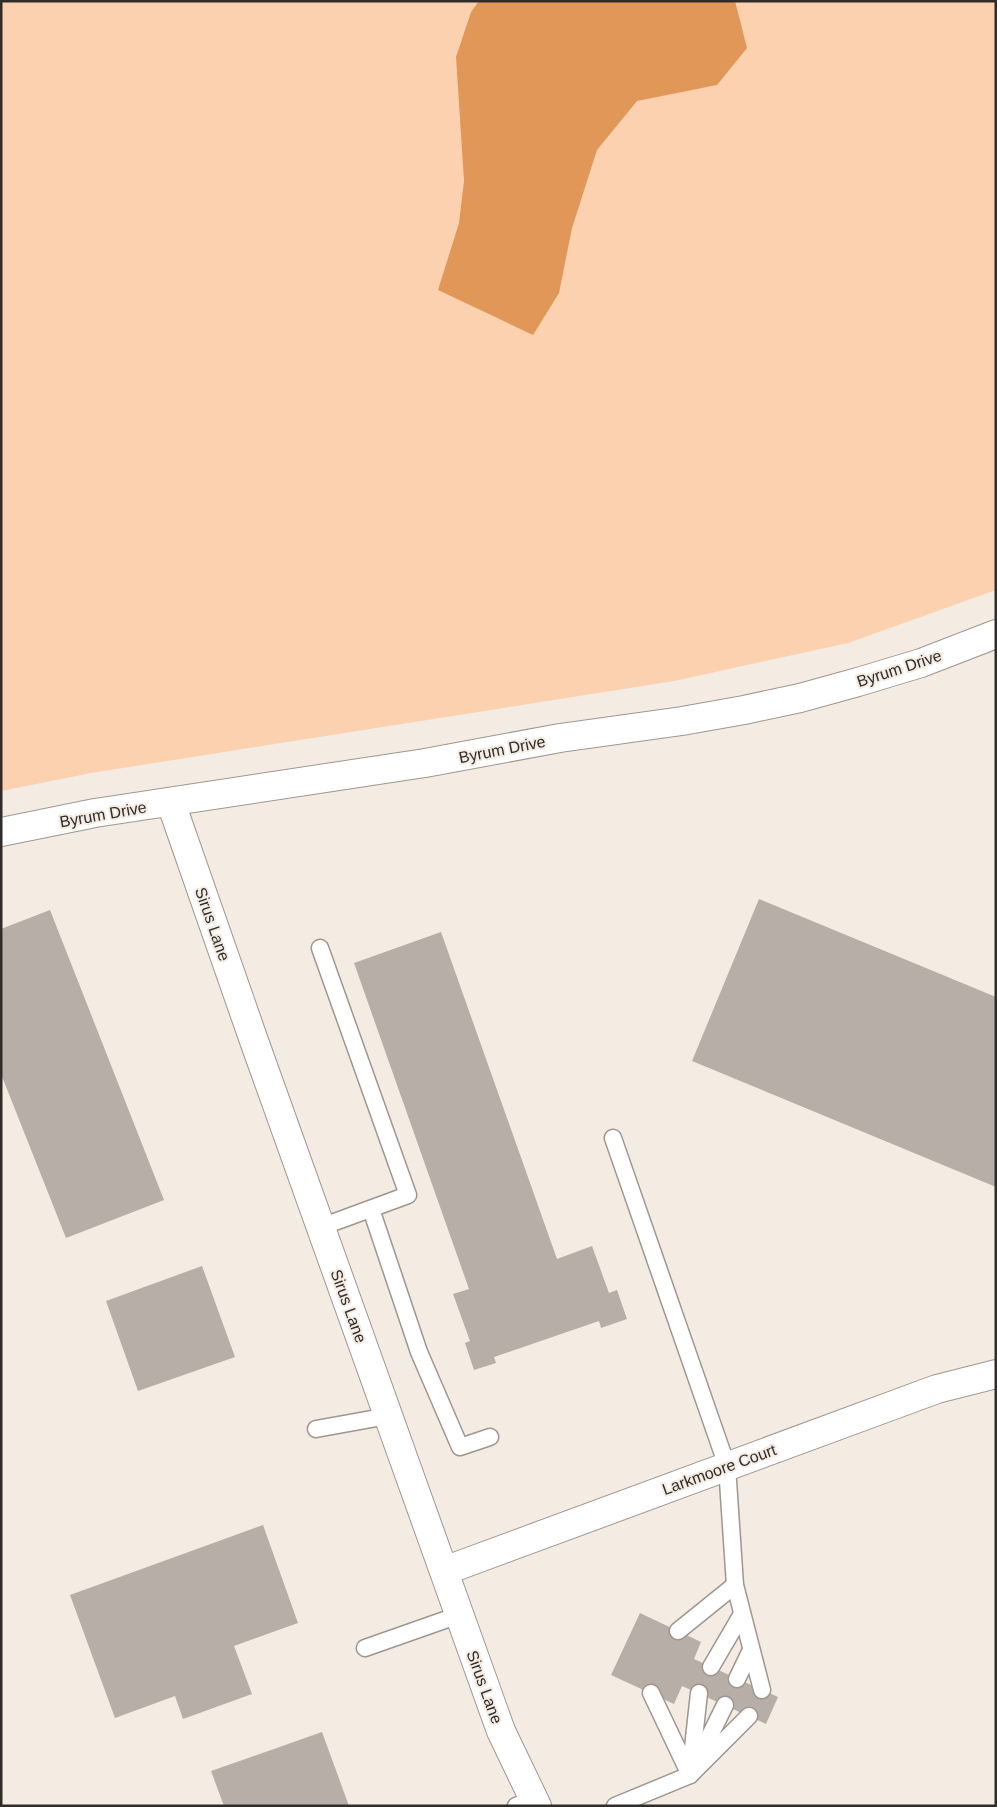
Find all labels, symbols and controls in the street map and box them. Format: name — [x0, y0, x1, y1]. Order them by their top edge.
street label: Byrum Drive — [855, 647, 944, 690]
street label: Byrum Drive — [457, 733, 547, 766]
street label: Byrum Drive — [58, 798, 148, 831]
street label: Sirus Lane — [192, 885, 233, 963]
street label: Sirus Lane — [327, 1267, 370, 1345]
street label: Larkmoore Court — [660, 1441, 779, 1498]
street label: Sirus Lane — [463, 1648, 506, 1726]

